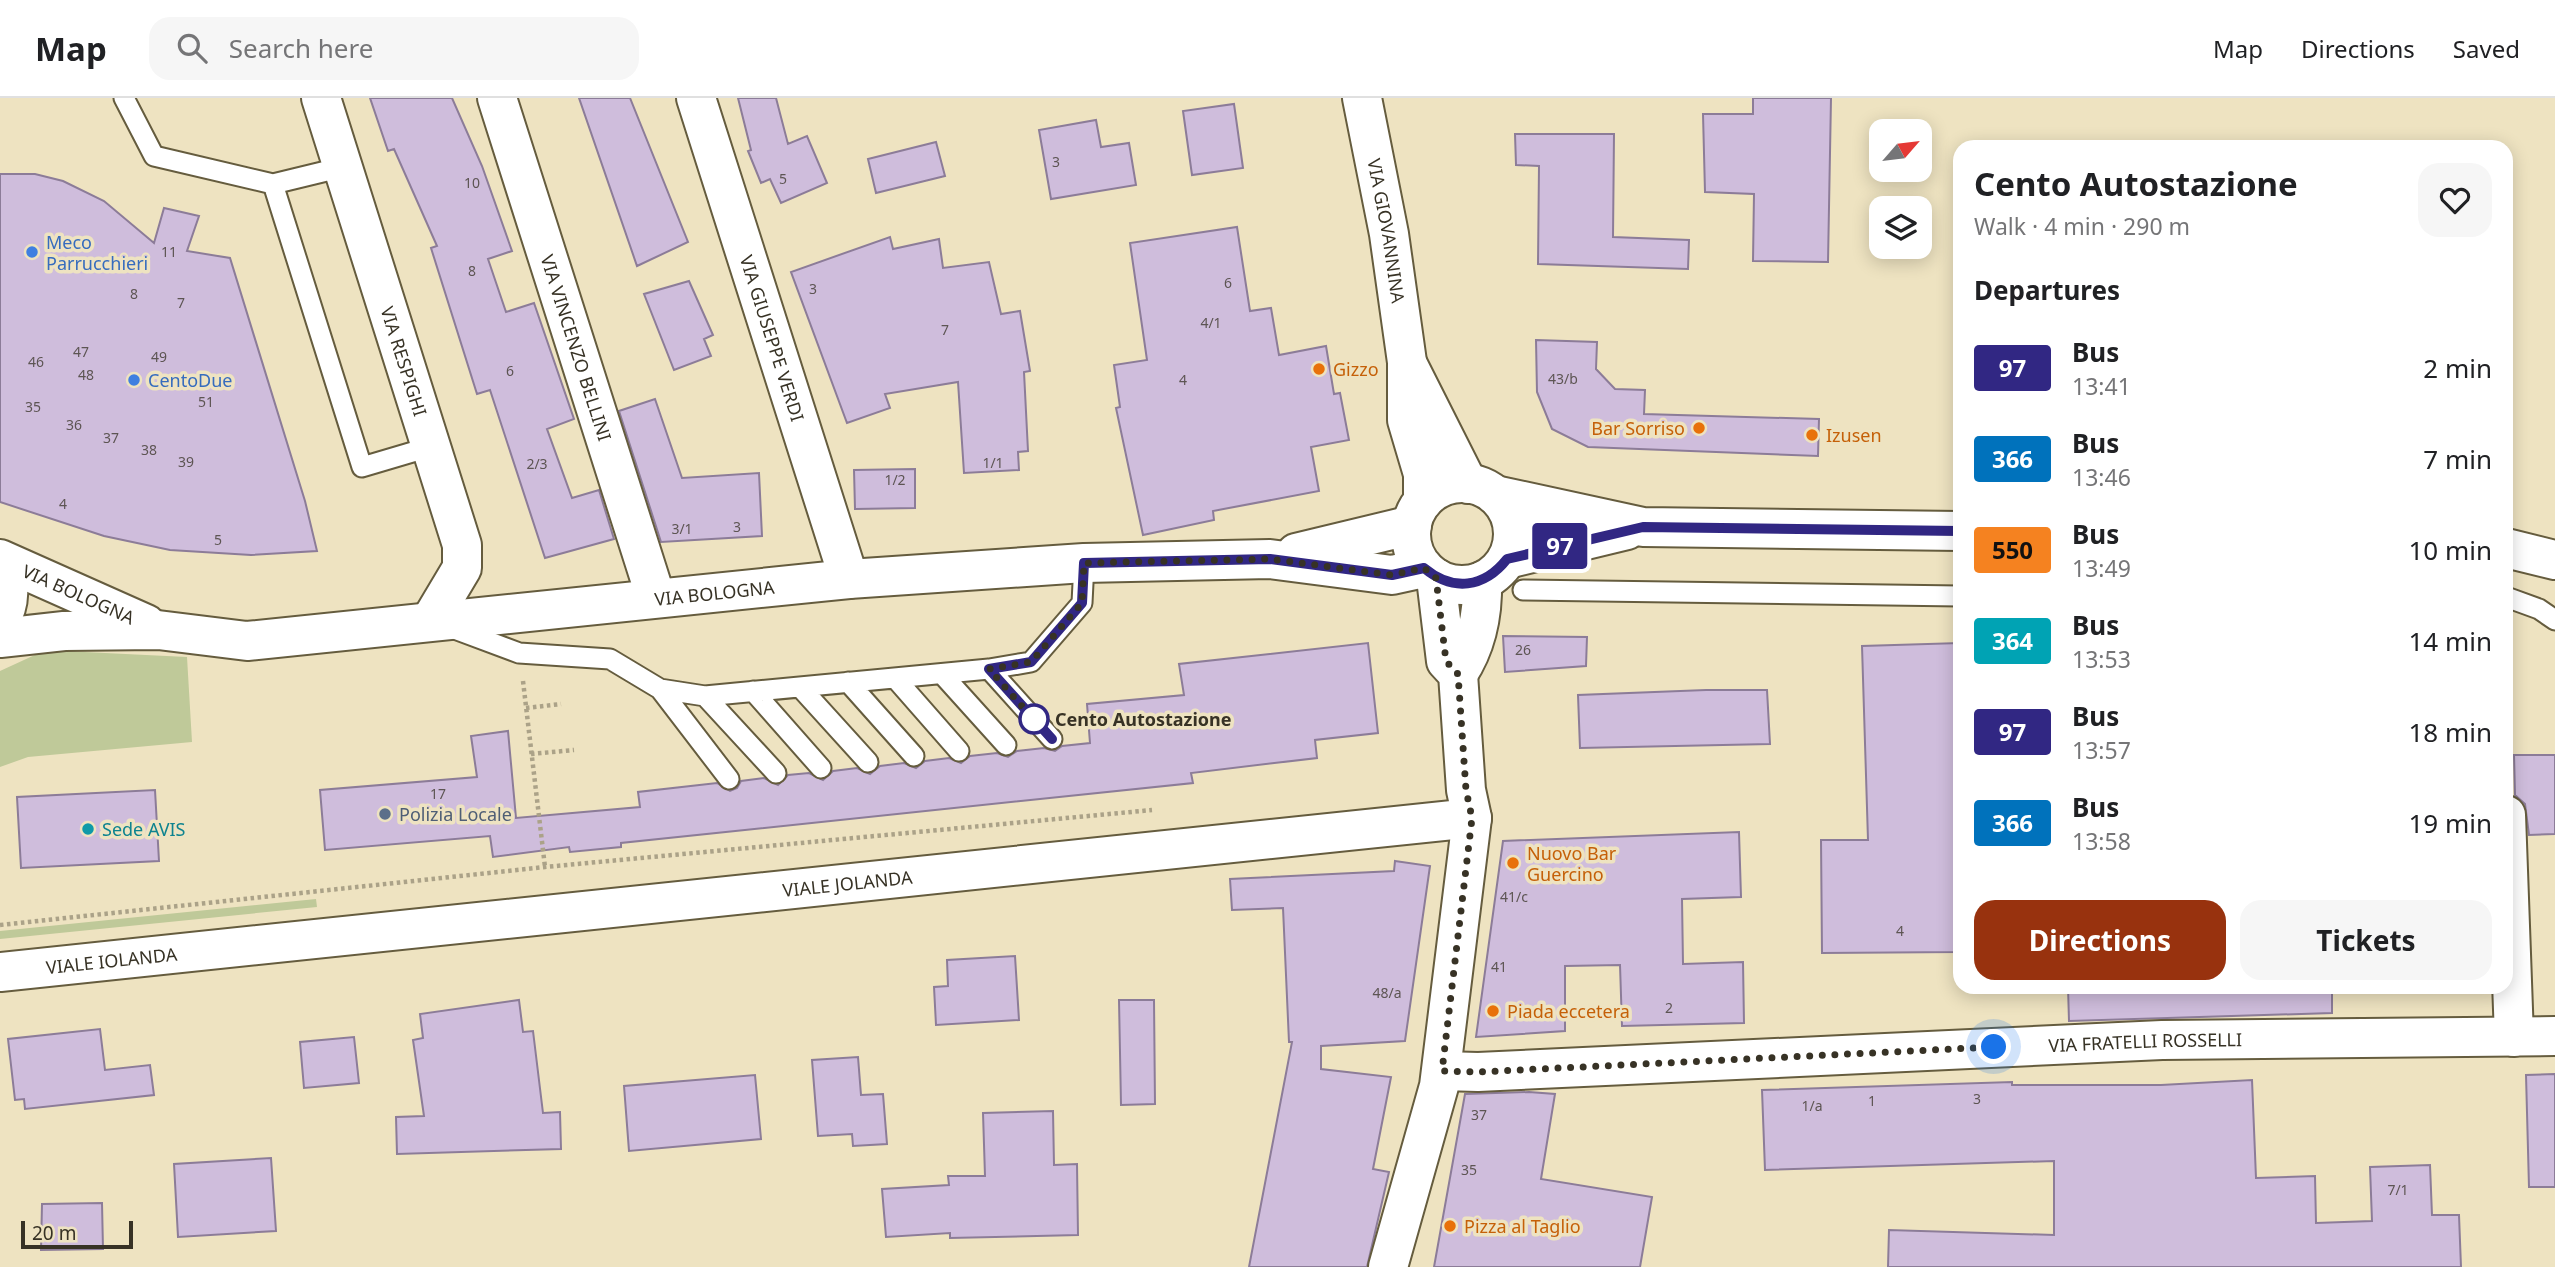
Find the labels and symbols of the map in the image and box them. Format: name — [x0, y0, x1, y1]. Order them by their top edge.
north arrow — [1869, 119, 1932, 182]
house number: 3 — [1052, 152, 1060, 171]
street label: VIA GIOVANNINA — [1362, 156, 1411, 305]
house number: 5 — [779, 169, 787, 188]
house number: 10 — [464, 173, 480, 192]
place label: Meco Parrucchieri — [46, 230, 148, 275]
house number: 11 — [161, 242, 177, 261]
marker: Meco Parrucchieri — [24, 244, 40, 260]
street label: VIA VINCENZO BELLINI — [536, 252, 617, 444]
street label: VIA GIUSEPPE VERDI — [735, 252, 810, 424]
house number: 8 — [468, 261, 476, 280]
house number: 6 — [1224, 273, 1232, 292]
house number: 3 — [809, 279, 817, 298]
house number: 8 — [130, 284, 138, 303]
house number: 7 — [177, 293, 185, 312]
street label: VIA RESPIGHI — [375, 303, 433, 419]
house number: 4/1 — [1200, 313, 1222, 332]
house number: 7 — [941, 320, 949, 339]
house number: 47 — [73, 342, 89, 361]
house number: 49 — [151, 347, 167, 366]
house number: 46 — [28, 352, 44, 371]
place label: Gizzo — [1333, 357, 1379, 381]
house number: 6 — [506, 361, 514, 380]
marker: Gizzo — [1311, 361, 1327, 377]
house number: 48 — [78, 365, 94, 384]
place label: CentoDue — [148, 368, 232, 392]
house number: 43/b — [1548, 369, 1578, 388]
house number: 4 — [1179, 370, 1187, 389]
marker: CentoDue — [126, 372, 142, 388]
house number: 51 — [198, 392, 214, 411]
house number: 35 — [25, 397, 41, 416]
house number: 36 — [66, 415, 82, 434]
place label: Bar Sorriso — [1591, 416, 1685, 440]
marker: Bar Sorriso — [1691, 420, 1707, 436]
place label: Izusen — [1826, 423, 1882, 447]
marker: Izusen — [1804, 427, 1820, 443]
house number: 37 — [103, 428, 119, 447]
house number: 38 — [141, 440, 157, 459]
house number: 39 — [178, 452, 194, 471]
house number: 1/1 — [982, 453, 1004, 472]
house number: 2/3 — [526, 454, 548, 473]
house number: 1/2 — [884, 470, 906, 489]
house number: 4 — [59, 494, 67, 513]
house number: 3 — [733, 517, 741, 536]
house number: 3/1 — [671, 519, 693, 538]
line badge: 97 — [1528, 523, 1592, 569]
house number: 5 — [214, 530, 222, 549]
street label: VIA BOLOGNA — [19, 559, 139, 630]
street label: VIA BOLOGNA — [653, 575, 776, 611]
house number: 26 — [1515, 640, 1531, 659]
marker: Cento Autostazione — [1019, 704, 1049, 734]
place label: Cento Autostazione — [1055, 707, 1232, 731]
house number: 17 — [430, 784, 446, 803]
place label: Polizia Locale — [399, 802, 512, 826]
marker: Polizia Locale — [377, 806, 393, 822]
place label: Sede AVIS — [102, 817, 186, 841]
marker: Sede AVIS — [80, 821, 96, 837]
place label: Nuovo Bar Guercino — [1527, 841, 1617, 886]
marker: Nuovo Bar Guercino — [1505, 855, 1521, 871]
street label: VIALE JOLANDA — [781, 865, 914, 902]
house number: 41/c — [1500, 887, 1528, 906]
house number: 4 — [1896, 921, 1904, 940]
street label: VIALE IOLANDA — [45, 942, 179, 979]
house number: 41 — [1491, 957, 1507, 976]
house number: 48/a — [1372, 983, 1402, 1002]
house number: 2 — [1665, 998, 1673, 1017]
place label: Piada eccetera — [1507, 999, 1630, 1023]
marker: Piada eccetera — [1485, 1003, 1501, 1019]
street label: VIA FRATELLI ROSSELLI — [2048, 1027, 2242, 1057]
your location — [1976, 1029, 2011, 1064]
house number: 3 — [1973, 1089, 1981, 1108]
house number: 1 — [1868, 1091, 1876, 1110]
house number: 1/a — [1801, 1096, 1823, 1115]
house number: 37 — [1471, 1105, 1487, 1124]
house number: 35 — [1461, 1160, 1477, 1179]
house number: 7/1 — [2387, 1180, 2409, 1199]
place label: Pizza al Taglio — [1464, 1214, 1581, 1238]
scale bar — [21, 1218, 133, 1250]
marker: Pizza al Taglio — [1442, 1218, 1458, 1234]

